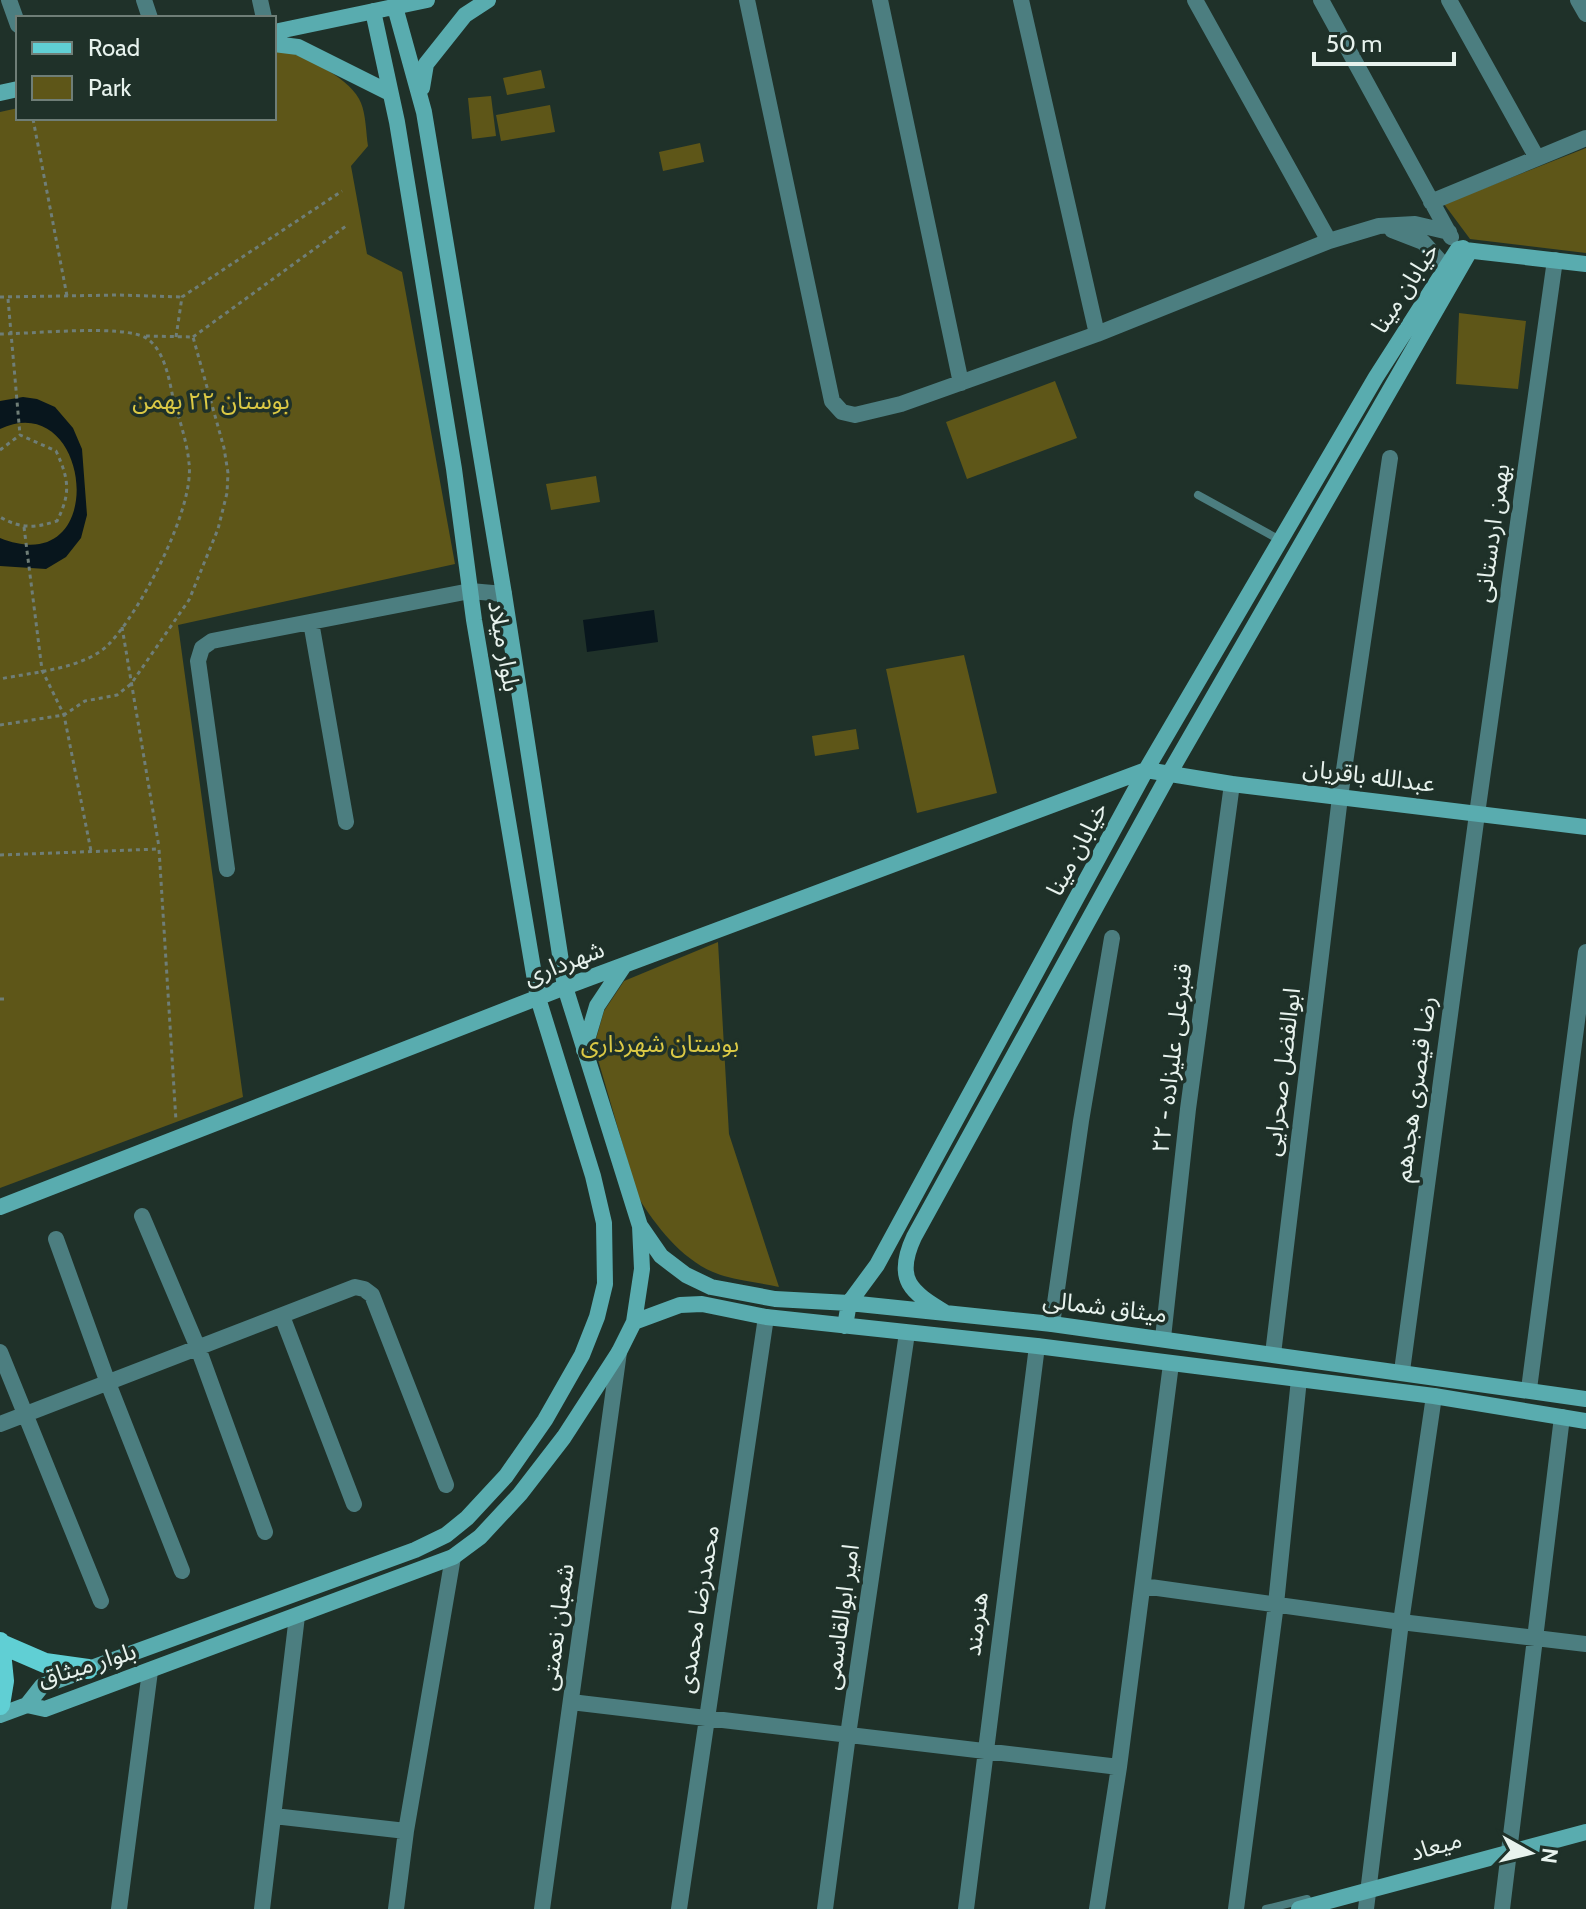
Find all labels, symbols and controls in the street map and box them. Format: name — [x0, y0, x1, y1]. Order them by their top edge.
legend — [16, 16, 276, 120]
scale bar — [1314, 16, 1454, 66]
text: 50 m — [1326, 29, 1382, 58]
text: Road — [88, 33, 140, 62]
text: Park — [88, 73, 131, 102]
street label: خیابان مینا — [1365, 237, 1445, 338]
park label: بوستان ۲۲ بهمن — [132, 386, 290, 415]
street label: بهمن اردستانی — [1467, 462, 1516, 604]
street label: بلوار میلاد — [482, 598, 527, 694]
street label: عبدالله باقریان — [1301, 753, 1437, 798]
street label: خیابان مینا — [1040, 797, 1113, 901]
street label: شهرداری — [519, 934, 608, 991]
street label: قنبرعلی علیزاده - ۲۲ — [1145, 961, 1198, 1154]
street label: ابوالفضل صحرایی — [1257, 986, 1306, 1158]
street label: رضا قیصری هجدهم — [1387, 994, 1445, 1184]
park label: بوستان شهرداری — [581, 1029, 739, 1058]
street label: میثاق شمالی — [1041, 1284, 1169, 1329]
street label: محمدرضا محمدی — [670, 1523, 725, 1695]
street label: امیر ابوالقاسمی — [816, 1542, 865, 1692]
street label: شعبان نعمتی — [533, 1562, 580, 1692]
street label: هنرمند — [957, 1590, 994, 1658]
street label: بلوار میثاق — [34, 1636, 139, 1693]
north arrow — [1490, 1813, 1570, 1893]
street label: میعاد — [1407, 1824, 1465, 1867]
text: N — [1535, 1846, 1564, 1865]

